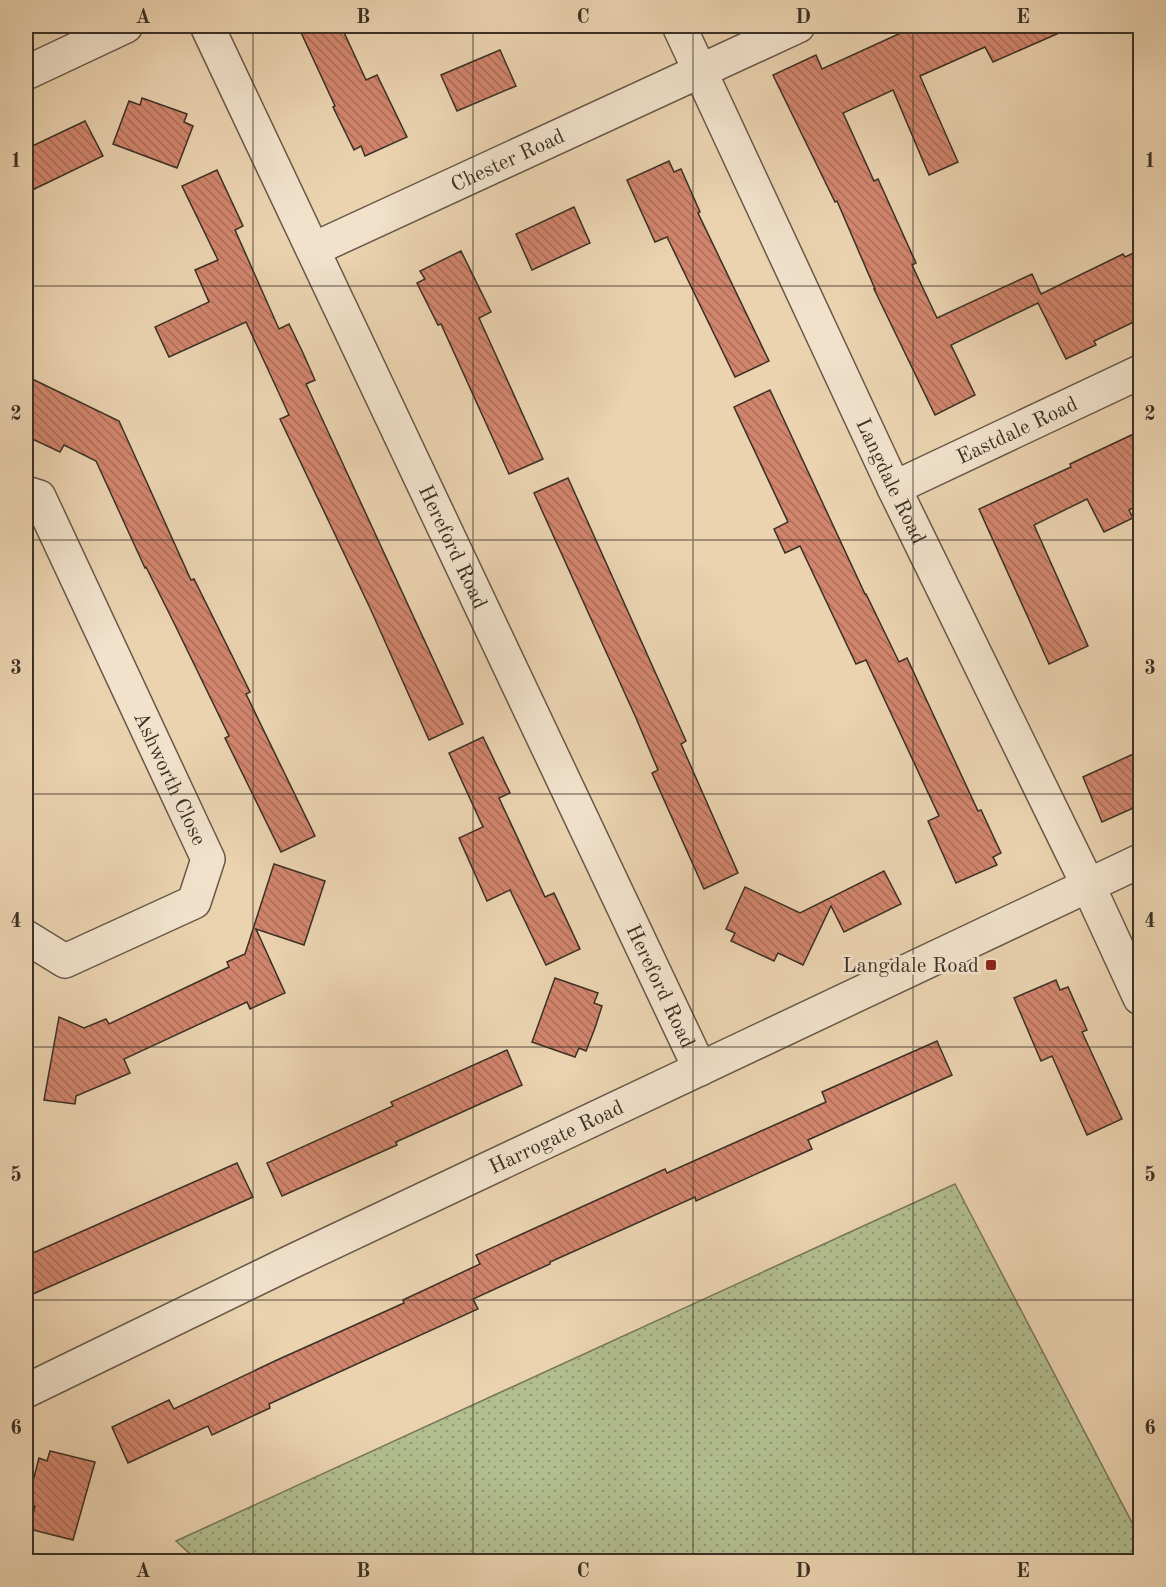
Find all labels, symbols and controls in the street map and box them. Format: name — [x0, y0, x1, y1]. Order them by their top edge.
text: A — [135, 8, 151, 28]
text: B — [356, 8, 370, 28]
text: C — [576, 8, 590, 28]
text: D — [795, 8, 811, 28]
text: E — [1016, 8, 1030, 28]
street label: Chester Road — [448, 126, 568, 196]
text: 1 — [10, 152, 22, 172]
text: 1 — [1144, 152, 1156, 172]
street label: Eastdale Road — [954, 394, 1081, 469]
text: 2 — [10, 405, 22, 425]
text: 2 — [1144, 405, 1156, 425]
street label: Langdale Road — [851, 415, 929, 548]
street label: Hereford Road — [414, 482, 490, 613]
text: 3 — [10, 659, 22, 679]
text: 3 — [1144, 659, 1156, 679]
street label: Ashworth Close — [129, 709, 209, 849]
text: 4 — [10, 912, 22, 932]
text: 4 — [1144, 912, 1156, 932]
street label: Hereford Road — [621, 922, 698, 1052]
place label: Langdale Road — [843, 956, 979, 977]
marker: Langdale Road — [984, 958, 998, 972]
street label: Harrogate Road — [486, 1097, 627, 1179]
text: 5 — [10, 1165, 22, 1186]
text: 5 — [1144, 1165, 1156, 1186]
text: 6 — [10, 1419, 22, 1439]
text: 6 — [1144, 1419, 1156, 1439]
text: A — [135, 1562, 151, 1582]
text: B — [356, 1562, 370, 1582]
text: C — [576, 1562, 590, 1582]
text: D — [795, 1562, 811, 1582]
text: E — [1016, 1562, 1030, 1582]

